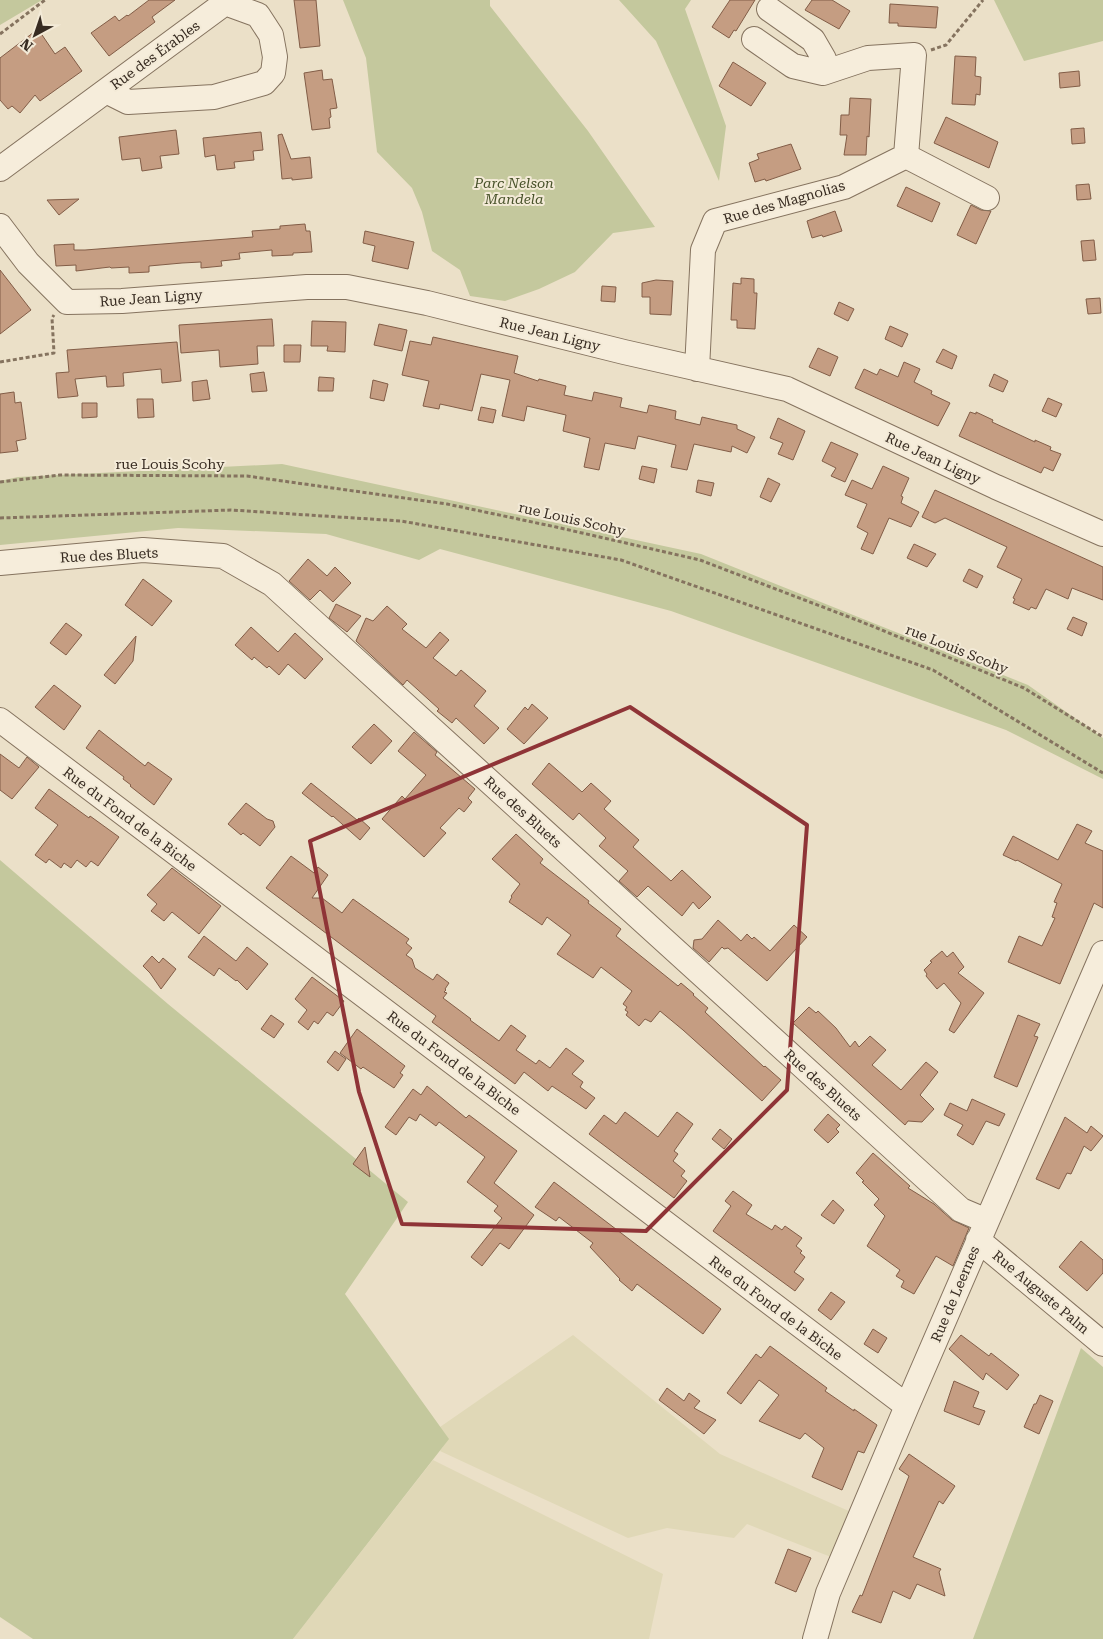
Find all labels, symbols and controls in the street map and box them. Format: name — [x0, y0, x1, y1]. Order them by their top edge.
north arrow — [10, 10, 60, 60]
street label: Rue des Érables — [107, 17, 203, 93]
text: N — [17, 35, 36, 55]
park label: Parc Nelson Mandela — [473, 175, 554, 207]
street label: Rue des Magnolias — [721, 177, 847, 227]
street label: Rue Jean Ligny — [99, 286, 204, 310]
street label: Rue Jean Ligny — [498, 314, 603, 354]
street label: Rue Jean Ligny — [883, 429, 984, 487]
street label: rue Louis Scohy — [115, 456, 225, 472]
street label: rue Louis Scohy — [517, 499, 628, 539]
street label: Rue des Bluets — [60, 544, 159, 566]
street label: rue Louis Scohy — [903, 621, 1011, 677]
street label: Rue du Fond de la Biche — [60, 764, 200, 875]
street label: Rue des Bluets — [481, 773, 565, 851]
street label: Rue du Fond de la Biche — [384, 1008, 524, 1119]
street label: Rue des Bluets — [781, 1046, 865, 1124]
street label: Rue de Leernes — [928, 1243, 983, 1344]
street label: Rue Auguste Palm — [990, 1247, 1093, 1337]
street label: Rue du Fond de la Biche — [706, 1253, 846, 1364]

